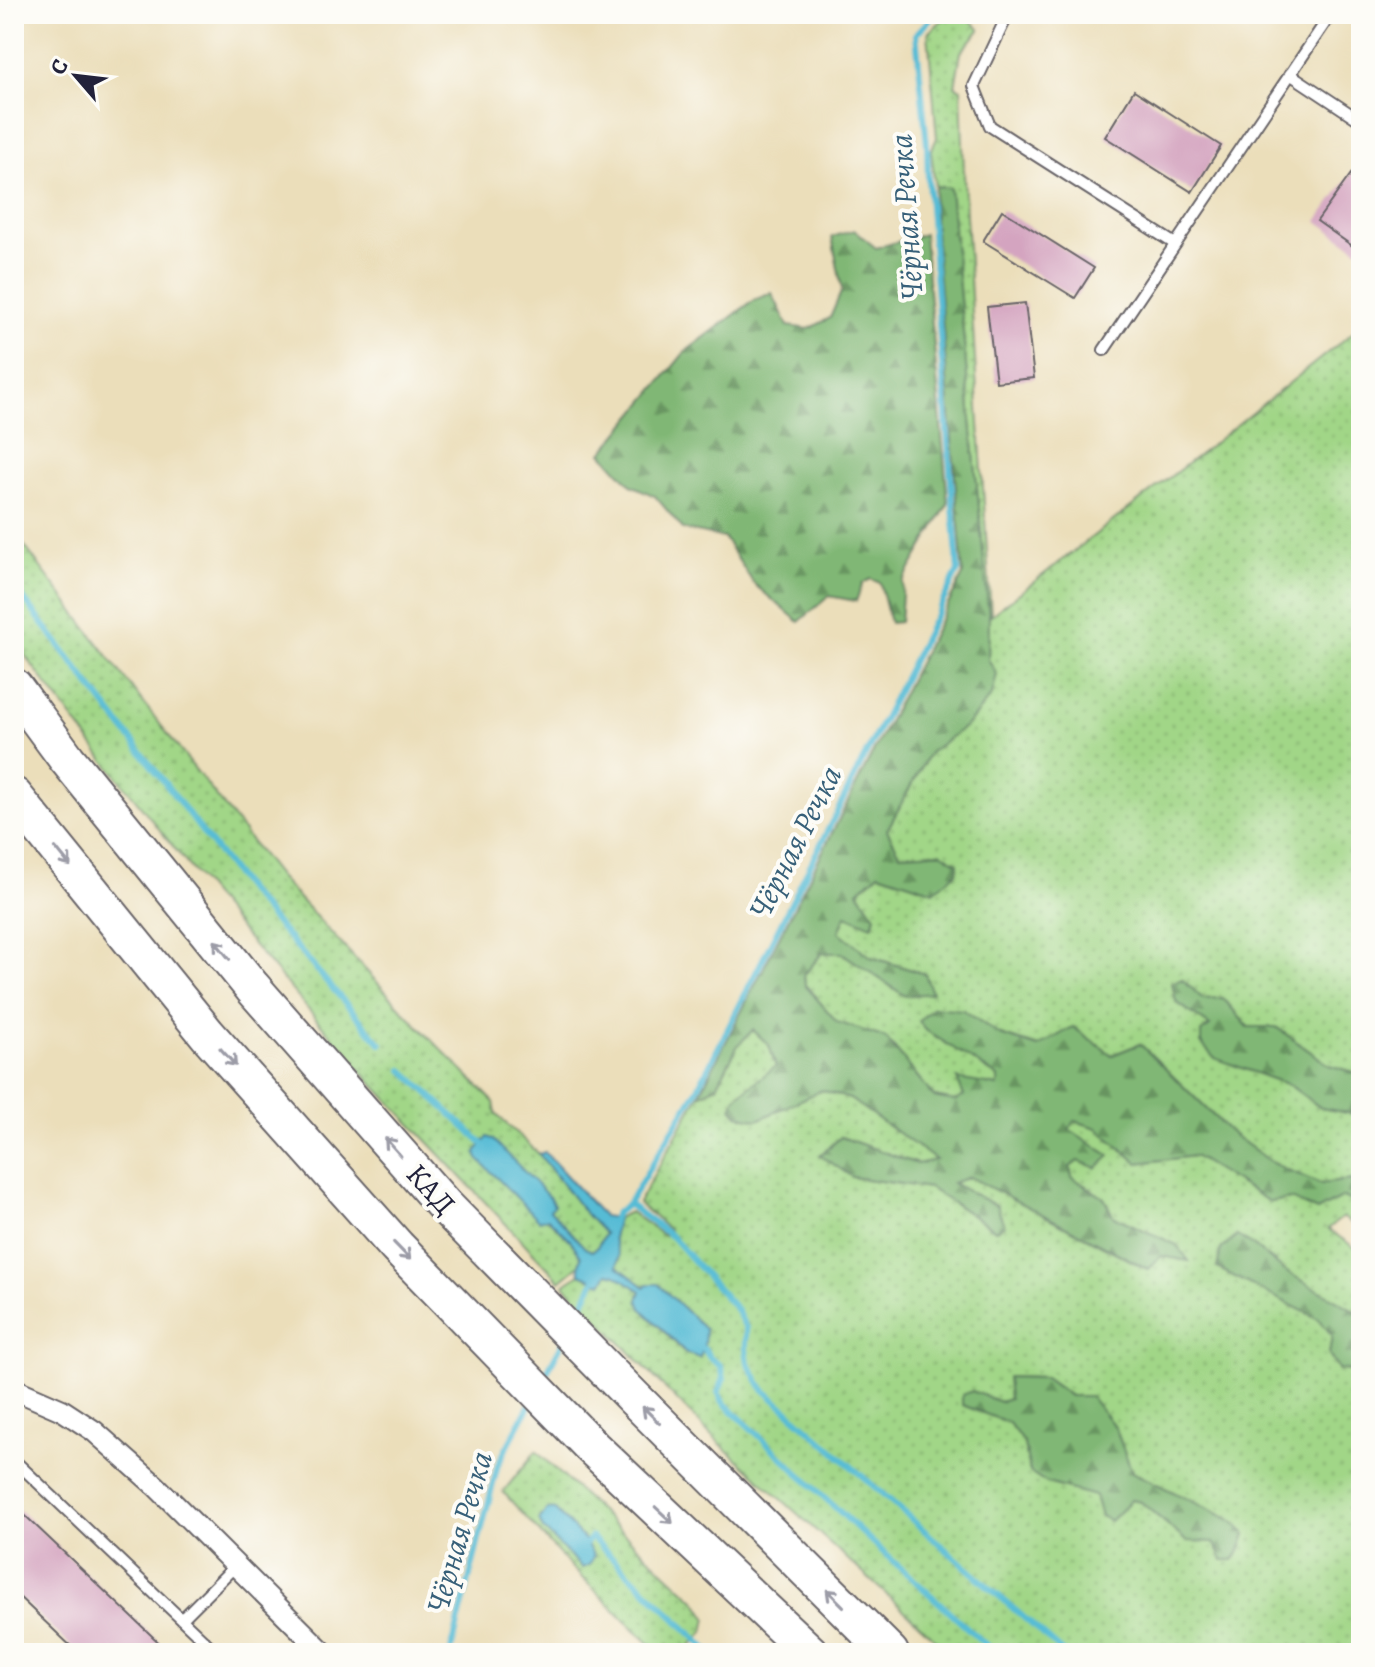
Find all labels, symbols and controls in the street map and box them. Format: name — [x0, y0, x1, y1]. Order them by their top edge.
north arrow — [36, 36, 116, 116]
text: С — [43, 54, 76, 80]
water label: Чёрная Речка — [878, 132, 934, 302]
water label: Чёрная Речка — [738, 758, 852, 926]
one-way arrow — [54, 846, 72, 867]
one-way arrow — [214, 940, 231, 961]
one-way arrow — [219, 1047, 237, 1067]
one-way arrow — [384, 1137, 402, 1157]
street label: КАД — [397, 1155, 465, 1223]
one-way arrow — [392, 1241, 411, 1261]
one-way arrow — [641, 1405, 661, 1425]
water label: Чёрная Речка — [415, 1446, 503, 1618]
one-way arrow — [654, 1505, 673, 1524]
one-way arrow — [826, 1589, 845, 1608]

